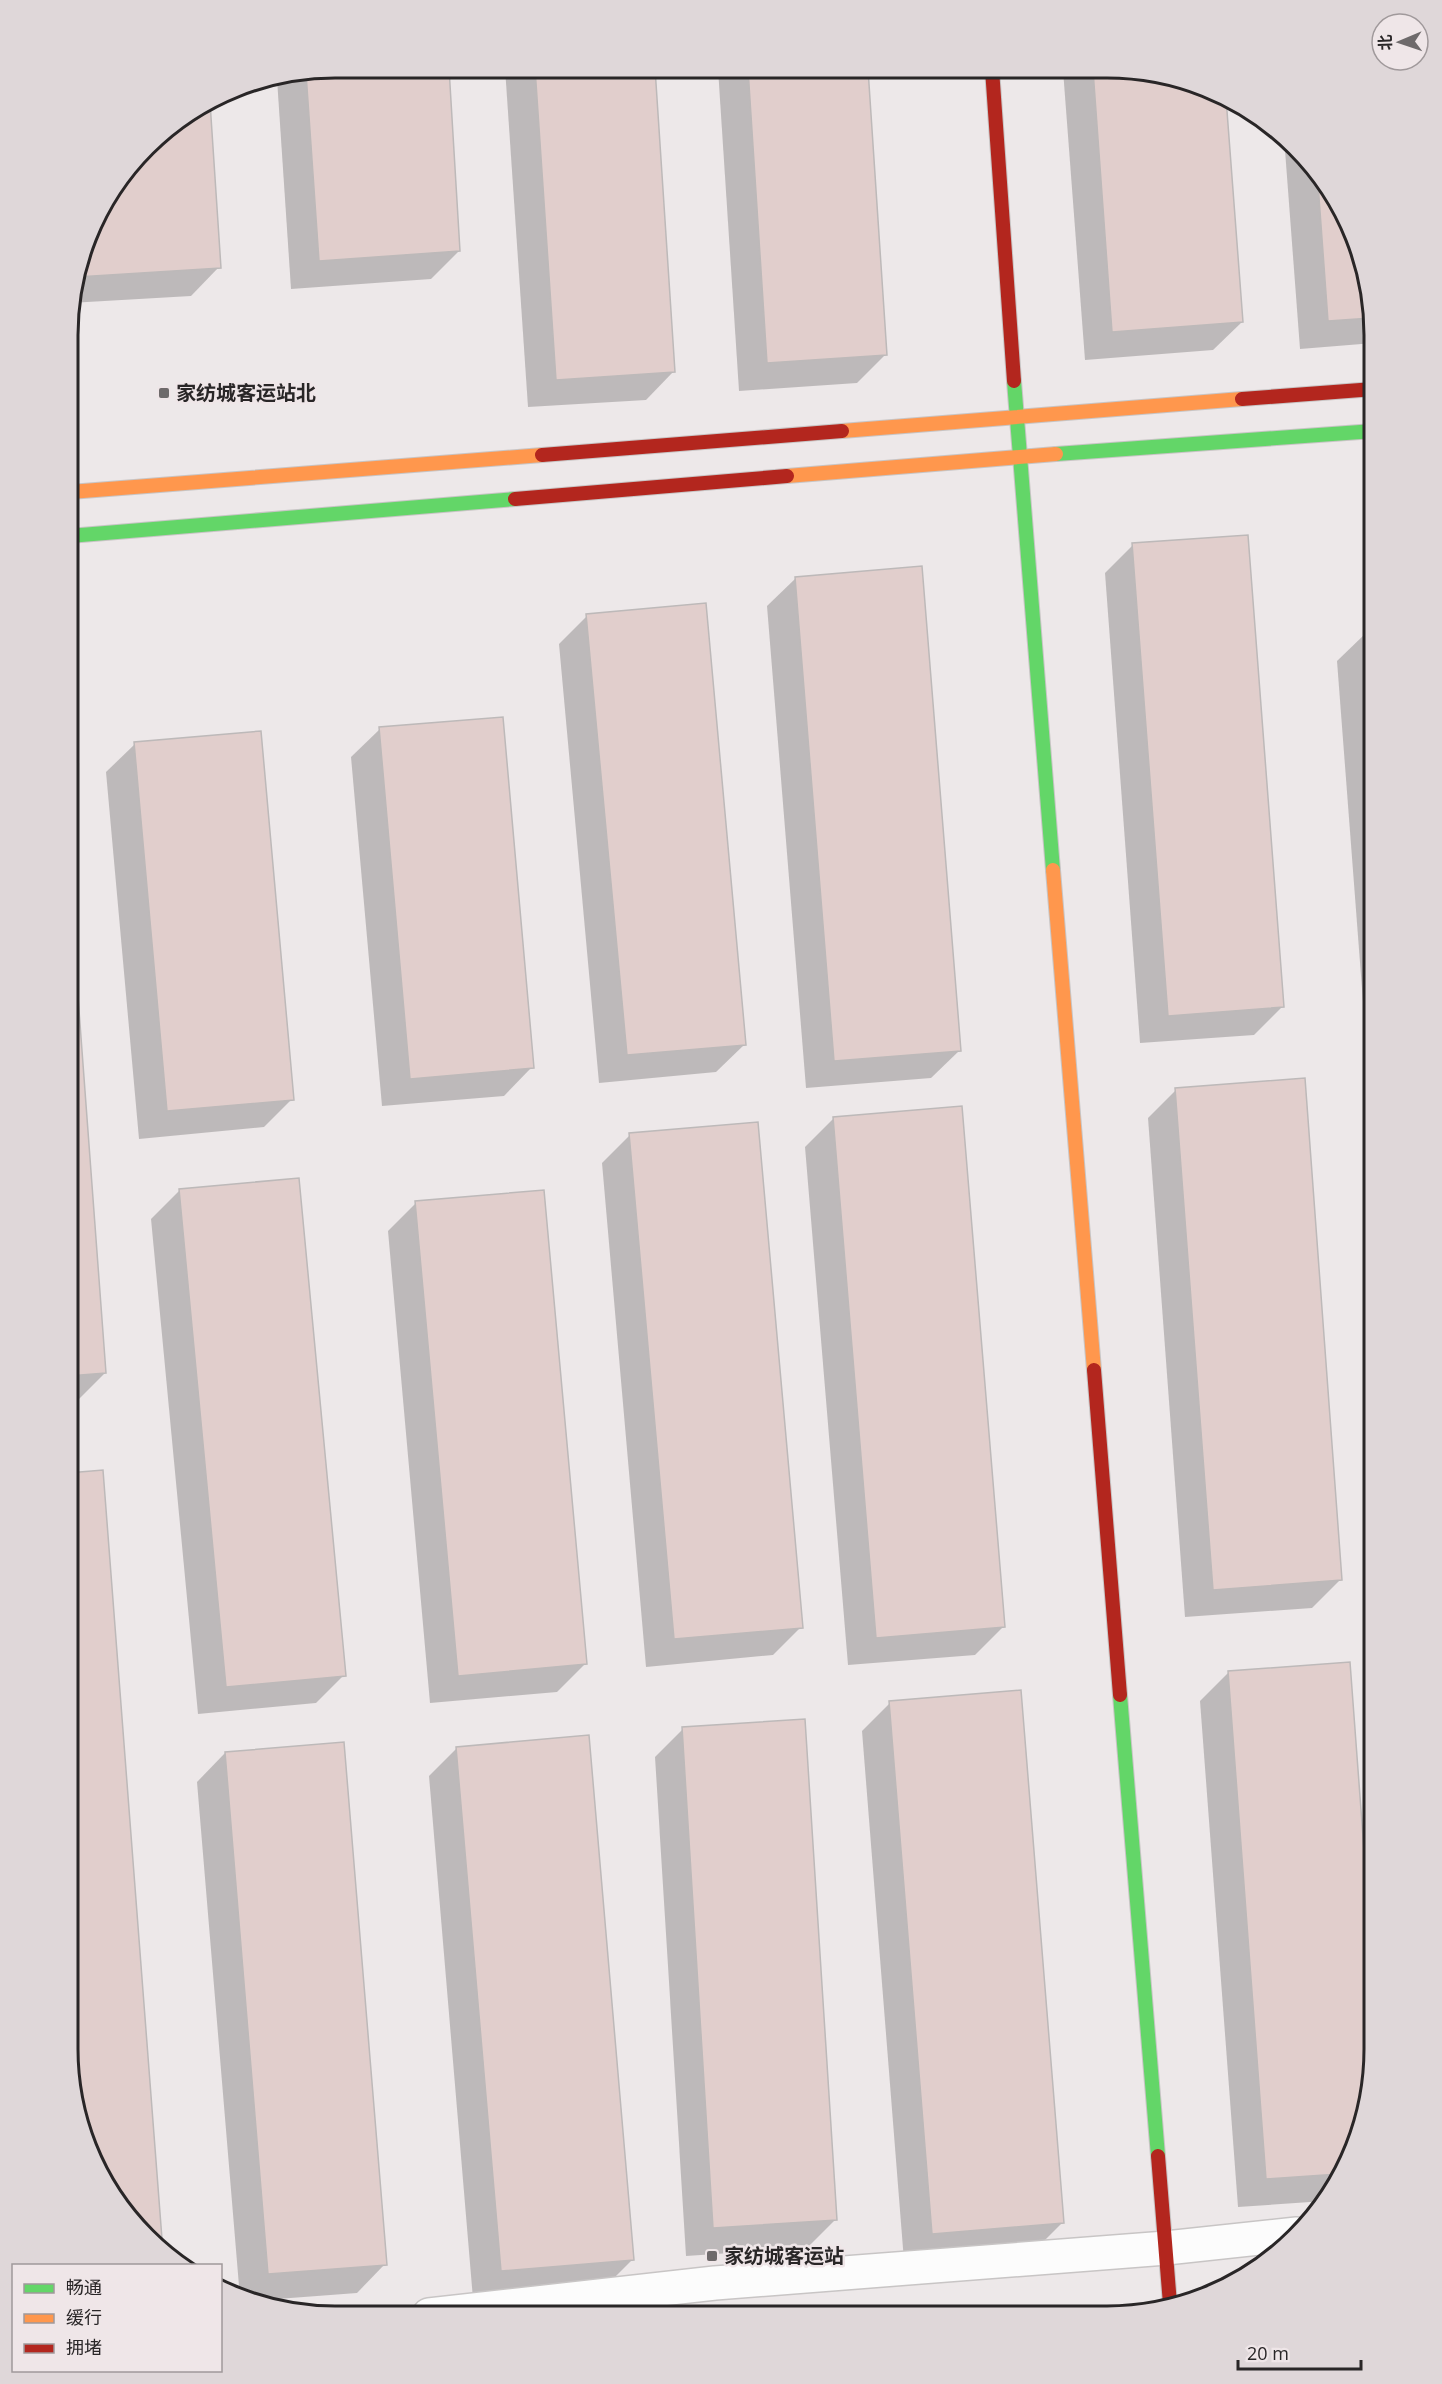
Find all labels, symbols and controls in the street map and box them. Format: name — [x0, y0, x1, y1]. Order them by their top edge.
north arrow — [1370, 12, 1430, 72]
text: 北 — [1374, 34, 1396, 51]
place label: 家纺城客运站北 — [176, 379, 316, 406]
marker: 家纺城客运站北 — [157, 386, 171, 400]
place label: 家纺城客运站 — [724, 2242, 844, 2269]
marker: 家纺城客运站 — [705, 2249, 719, 2263]
legend — [12, 2264, 222, 2372]
text: 畅通 — [66, 2275, 102, 2299]
text: 缓行 — [66, 2305, 102, 2329]
scale bar — [1238, 2333, 1361, 2371]
text: 拥堵 — [66, 2335, 102, 2359]
text: 20 m — [1247, 2341, 1289, 2365]

